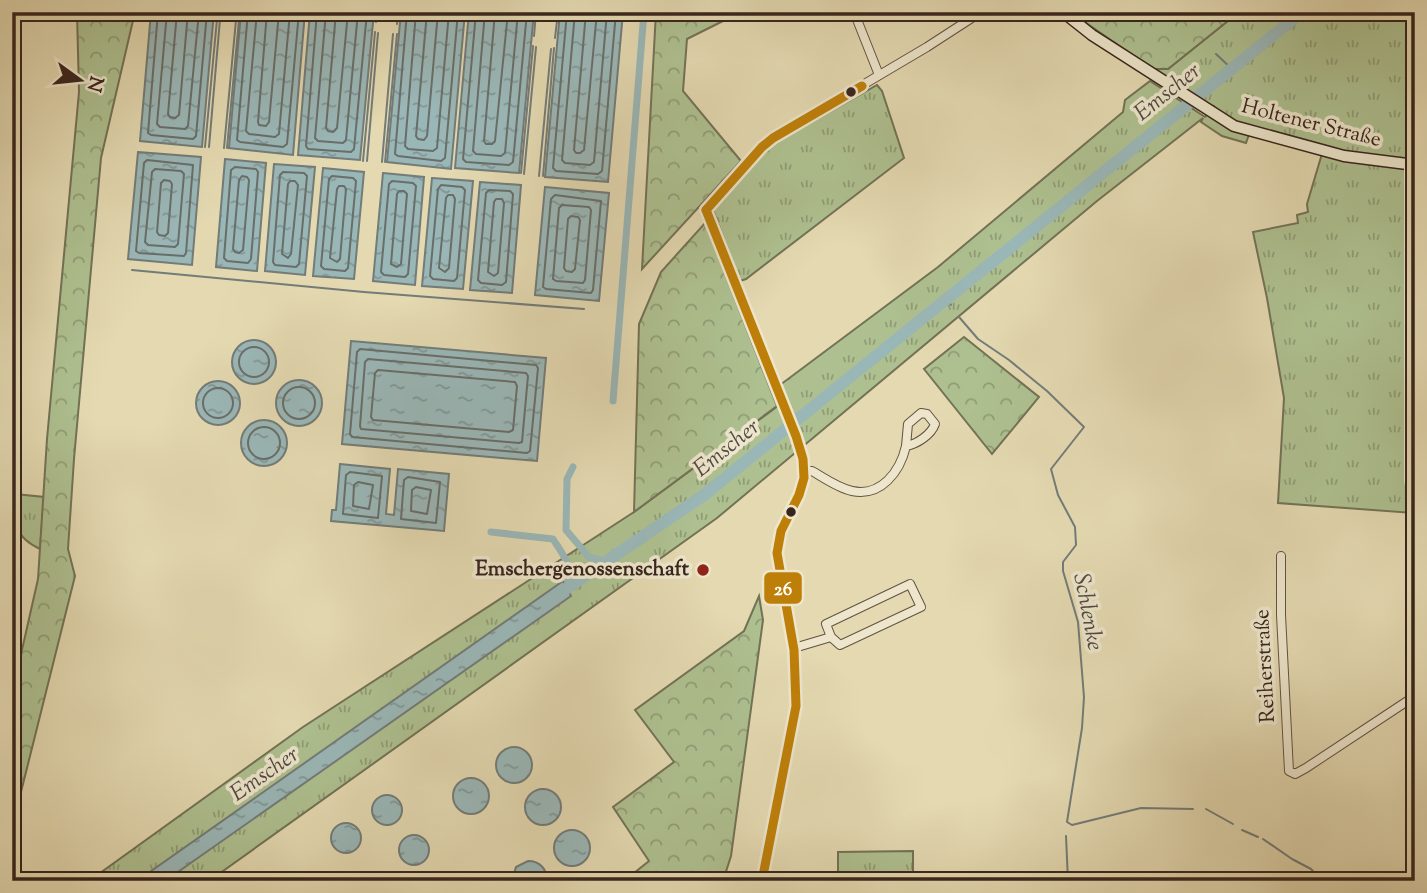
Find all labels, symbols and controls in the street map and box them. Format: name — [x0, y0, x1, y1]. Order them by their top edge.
north arrow — [46, 46, 116, 116]
water label: Emscher — [1128, 56, 1208, 130]
text: N — [79, 73, 109, 95]
unlabelled marker — [844, 85, 858, 99]
street label: Holtener Straße — [1238, 92, 1384, 156]
water label: Emscher — [687, 412, 767, 486]
unlabelled marker — [784, 505, 798, 519]
place label: Emschergenossenschaft — [475, 555, 690, 585]
marker: Emschergenossenschaft — [695, 562, 711, 578]
water label: Schlenke — [1063, 570, 1111, 654]
line badge: 26 — [763, 571, 803, 605]
text: 26 — [774, 577, 792, 604]
street label: Reiherstraße — [1248, 608, 1284, 724]
water label: Emscher — [224, 739, 306, 811]

